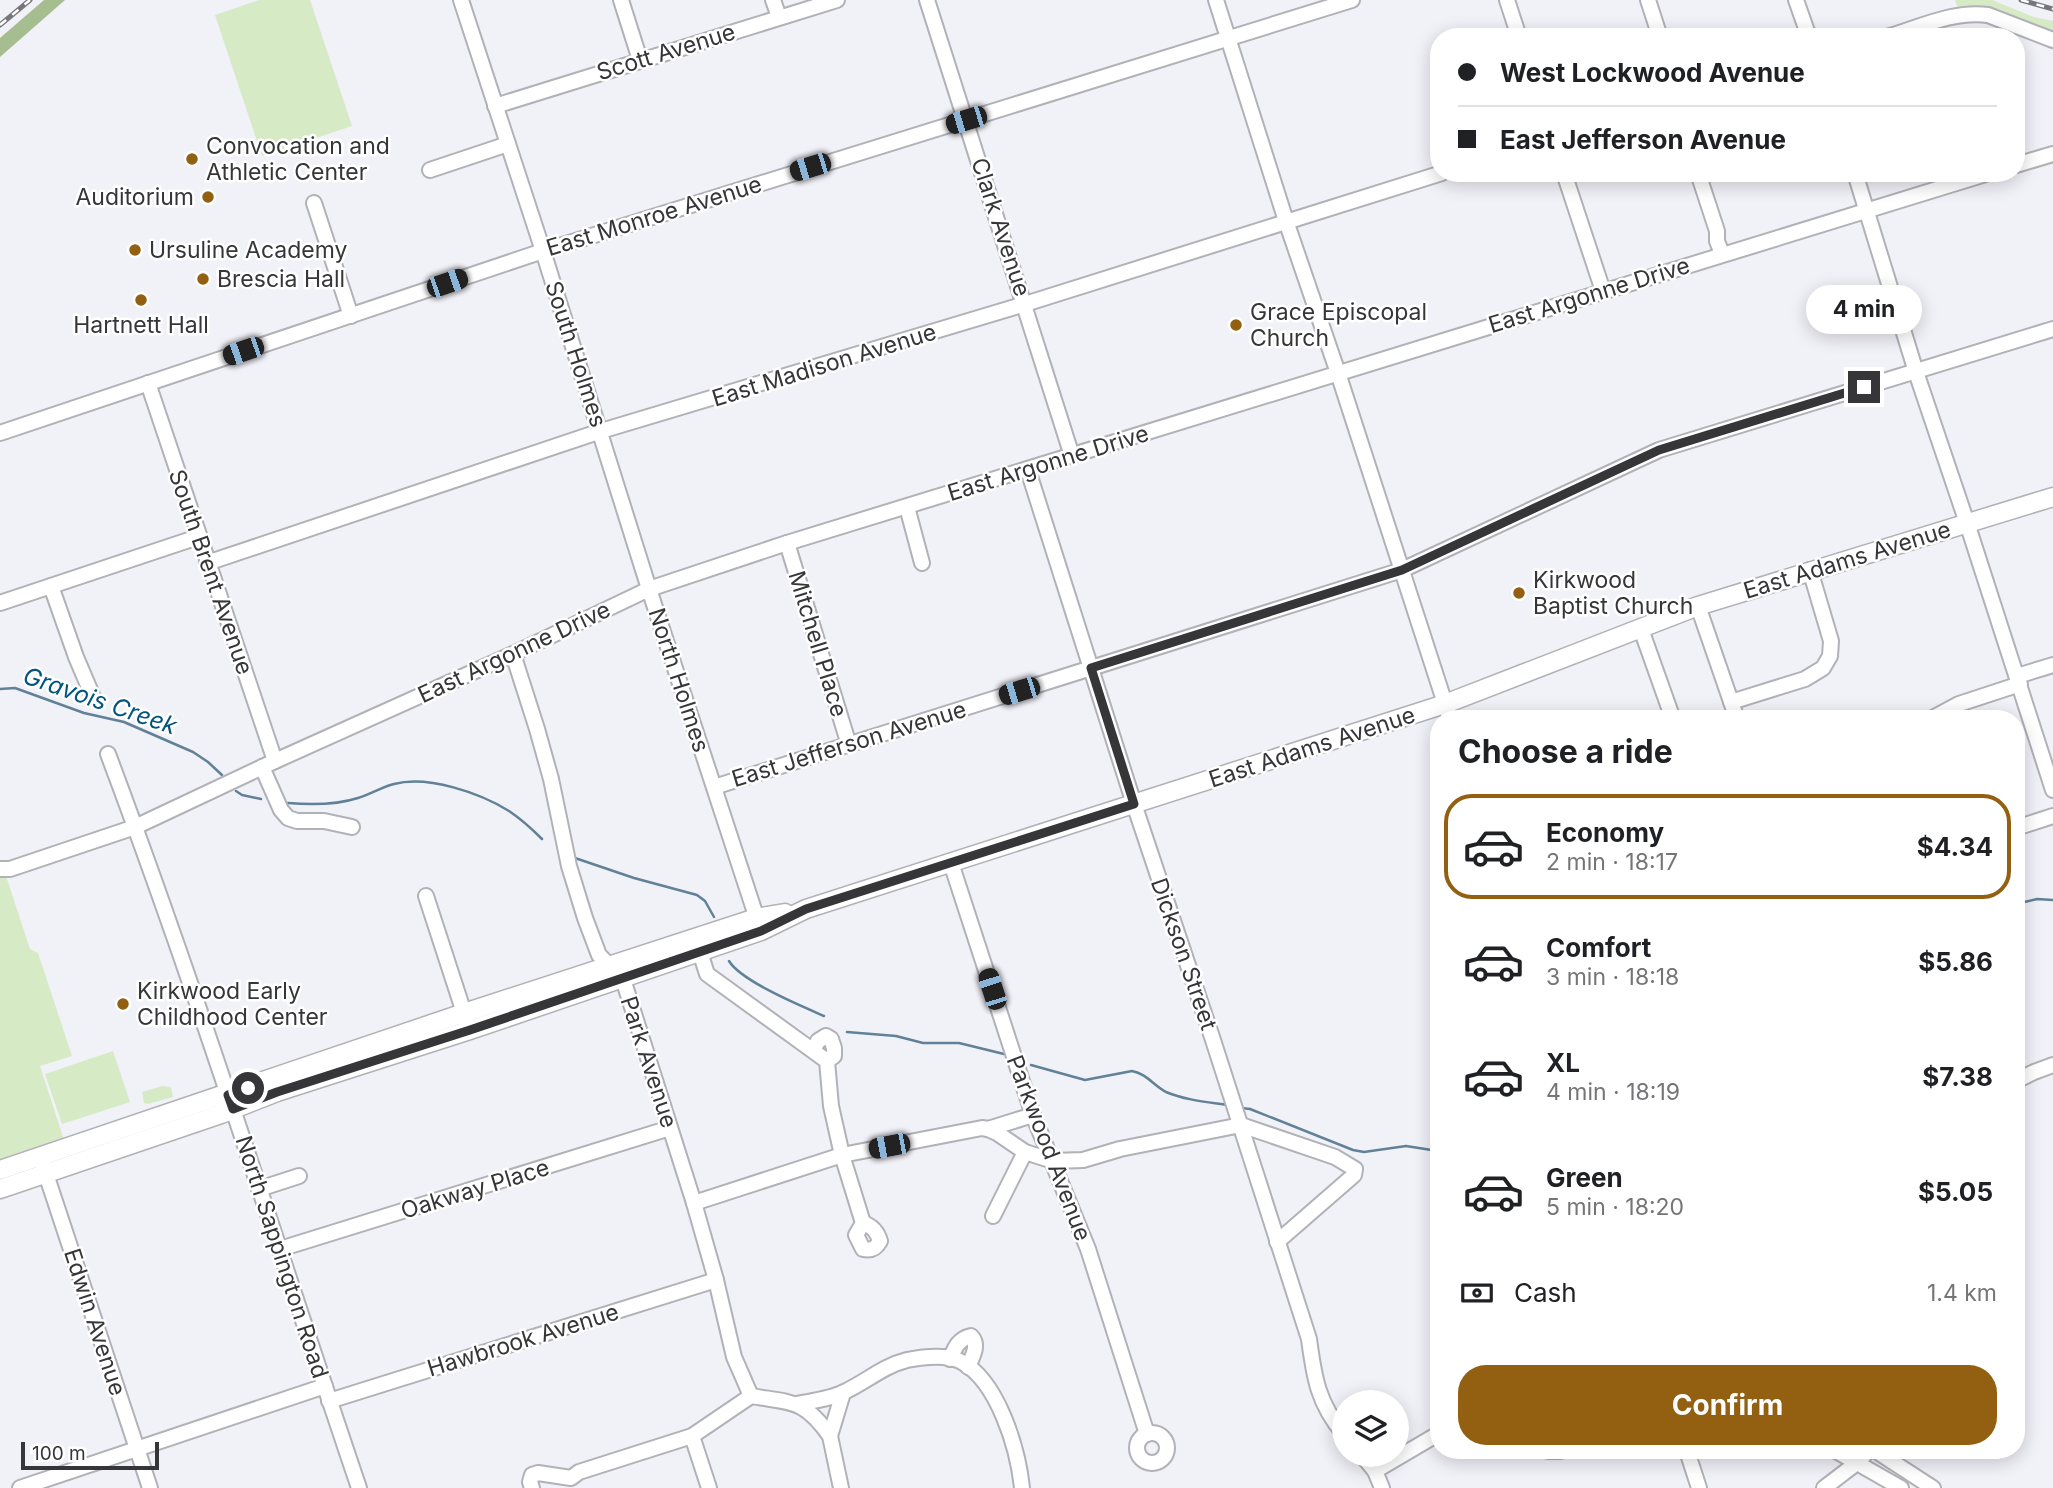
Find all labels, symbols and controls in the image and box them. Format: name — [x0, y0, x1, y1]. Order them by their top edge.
street label: Scott Avenue — [593, 18, 739, 86]
text: West Lockwood Avenue — [1500, 57, 1805, 88]
car — [943, 104, 990, 136]
text: East Jefferson Avenue — [1500, 124, 1786, 155]
place label: Convocation and Athletic Center — [206, 132, 390, 186]
marker: Convocation and Athletic Center — [184, 151, 200, 167]
car — [787, 151, 834, 183]
street label: Clark Avenue — [965, 154, 1037, 300]
street label: East Monroe Avenue — [543, 170, 765, 262]
place label: Auditorium — [75, 183, 194, 211]
marker: Auditorium — [200, 189, 216, 205]
place label: Ursuline Academy — [149, 236, 348, 264]
marker: Ursuline Academy — [127, 242, 143, 258]
street label: East Argonne Drive — [1485, 251, 1693, 339]
place label: Brescia Hall — [217, 265, 345, 293]
car — [424, 266, 471, 300]
marker: Brescia Hall — [195, 271, 211, 287]
street label: South Holmes — [539, 277, 613, 431]
callout: 4 min — [1806, 286, 1922, 334]
marker: Hartnett Hall — [133, 292, 149, 308]
text: 4 min — [1833, 295, 1895, 323]
place label: Grace Episcopal Church — [1250, 298, 1427, 352]
place label: Hartnett Hall — [73, 311, 209, 339]
marker: Grace Episcopal Church — [1228, 317, 1244, 333]
street label: East Madison Avenue — [708, 318, 940, 412]
car — [220, 334, 267, 368]
route end — [1848, 371, 1880, 403]
street label: East Argonne Drive — [944, 419, 1152, 507]
street label: South Brent Avenue — [163, 466, 259, 678]
street label: East Adams Avenue — [1740, 515, 1954, 605]
place label: Kirkwood Baptist Church — [1533, 566, 1693, 620]
street label: Mitchell Place — [783, 568, 853, 720]
marker: Kirkwood Baptist Church — [1511, 585, 1527, 601]
street label: East Argonne Drive — [413, 595, 615, 709]
street label: North Holmes — [643, 604, 715, 756]
water label: Gravois Creek — [20, 661, 182, 741]
car — [996, 675, 1043, 707]
street label: East Jefferson Avenue — [728, 695, 970, 793]
street label: East Adams Avenue — [1205, 700, 1419, 794]
text: Choose a ride — [1458, 732, 1673, 771]
icon: car — [1462, 815, 1525, 878]
text: Economy — [1546, 817, 1664, 848]
text: $4.34 — [1917, 831, 1993, 862]
text: 2 min · 18:17 — [1546, 848, 1678, 876]
street label: Dickson Street — [1145, 874, 1223, 1034]
icon: car — [1462, 930, 1525, 993]
text: Comfort — [1546, 932, 1651, 963]
text: $5.86 — [1918, 946, 1993, 977]
text: 3 min · 18:18 — [1546, 963, 1679, 991]
car — [976, 966, 1009, 1012]
place label: Kirkwood Early Childhood Center — [137, 977, 328, 1031]
street label: Park Avenue — [615, 993, 683, 1131]
marker: Kirkwood Early Childhood Center — [115, 996, 131, 1012]
icon: car — [1462, 1045, 1525, 1108]
text: XL — [1546, 1047, 1580, 1078]
street label: Parkwood Avenue — [1001, 1051, 1097, 1245]
text: $7.38 — [1922, 1061, 1993, 1092]
route start — [232, 1072, 264, 1104]
text: 4 min · 18:19 — [1546, 1078, 1680, 1106]
street label: North Sappington Road — [230, 1132, 334, 1382]
car — [867, 1132, 912, 1160]
street label: Oakway Place — [397, 1153, 553, 1225]
icon: car — [1462, 1160, 1525, 1223]
text: Green — [1546, 1162, 1623, 1193]
text: $5.05 — [1918, 1176, 1993, 1207]
text: 5 min · 18:20 — [1546, 1193, 1684, 1221]
street label: Edwin Avenue — [58, 1245, 132, 1399]
icon: cash — [1458, 1274, 1496, 1312]
text: Cash — [1514, 1277, 1577, 1308]
text: 1.4 km — [1927, 1279, 1997, 1307]
street label: Hawbrook Avenue — [424, 1298, 622, 1382]
button: Confirm — [1458, 1365, 1997, 1445]
map controls — [1332, 1390, 1409, 1467]
button: layers — [1332, 1390, 1409, 1467]
scale bar — [21, 1439, 159, 1471]
text: 100 m — [32, 1442, 86, 1465]

